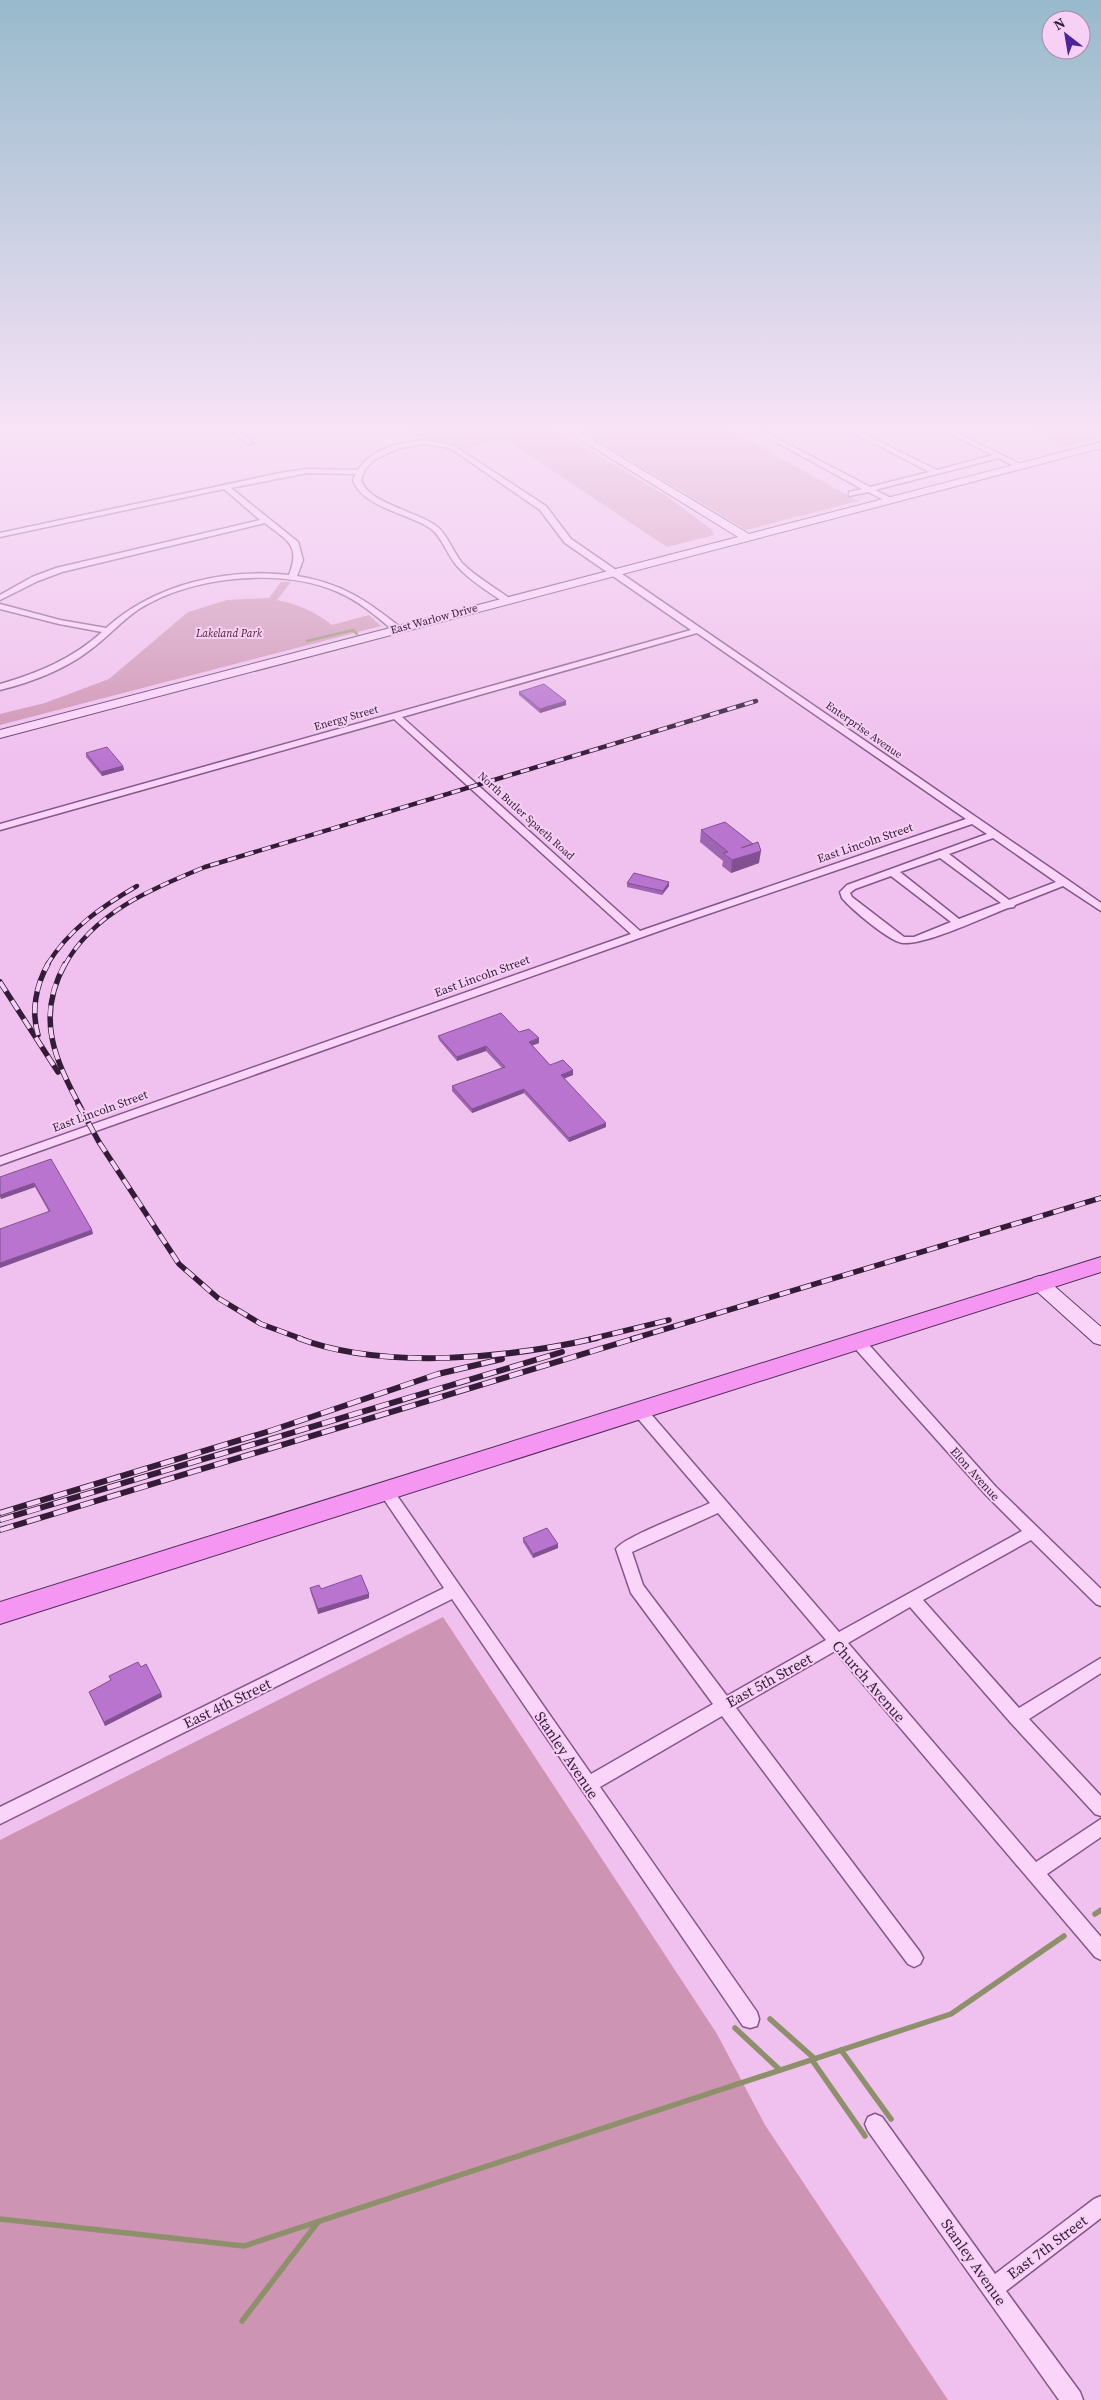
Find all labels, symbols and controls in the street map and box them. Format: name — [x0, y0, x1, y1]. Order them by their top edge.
north arrow — [1041, 10, 1091, 60]
text: N — [1050, 13, 1069, 35]
street label: East Warlow Drive — [389, 600, 480, 638]
park label: Lakeland Park — [195, 626, 263, 641]
street label: Enterprise Avenue — [823, 698, 906, 762]
street label: Energy Street — [312, 702, 380, 734]
street label: North Butler Spaeth Road — [474, 769, 578, 864]
street label: East Lincoln Street — [815, 819, 915, 867]
street label: East Lincoln Street — [432, 951, 532, 1001]
street label: East Lincoln Street — [50, 1086, 150, 1136]
street label: Elon Avenue — [947, 1444, 1003, 1504]
street label: Church Avenue — [828, 1636, 911, 1727]
street label: East 5th Street — [722, 1648, 816, 1712]
street label: East 4th Street — [180, 1673, 275, 1733]
street label: Stanley Avenue — [530, 1707, 604, 1803]
street label: East 7th Street — [1003, 2210, 1091, 2284]
street label: Stanley Avenue — [936, 2214, 1012, 2310]

